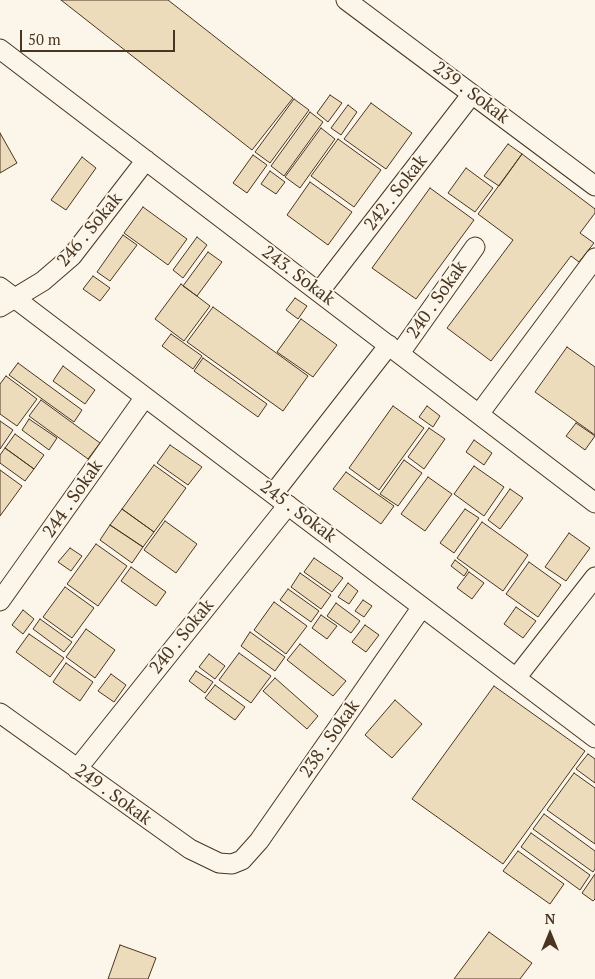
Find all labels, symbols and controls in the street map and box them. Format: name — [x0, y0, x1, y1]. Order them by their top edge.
scale bar — [22, 20, 178, 52]
text: 50 m — [28, 29, 61, 49]
street label: 239 . Sokak — [429, 57, 513, 129]
street label: 242 . Sokak — [360, 151, 432, 235]
street label: 246 . Sokak — [53, 189, 127, 271]
street label: 243. Sokak — [257, 242, 339, 310]
street label: 240 . Sokak — [402, 257, 472, 343]
street label: 244 . Sokak — [38, 456, 108, 542]
street label: 245 . Sokak — [256, 476, 340, 548]
street label: 240 . Sokak — [145, 595, 219, 679]
street label: 238 . Sokak — [295, 696, 365, 782]
street label: 249 . Sokak — [70, 760, 156, 830]
north arrow — [525, 909, 575, 959]
text: N — [545, 909, 555, 928]

